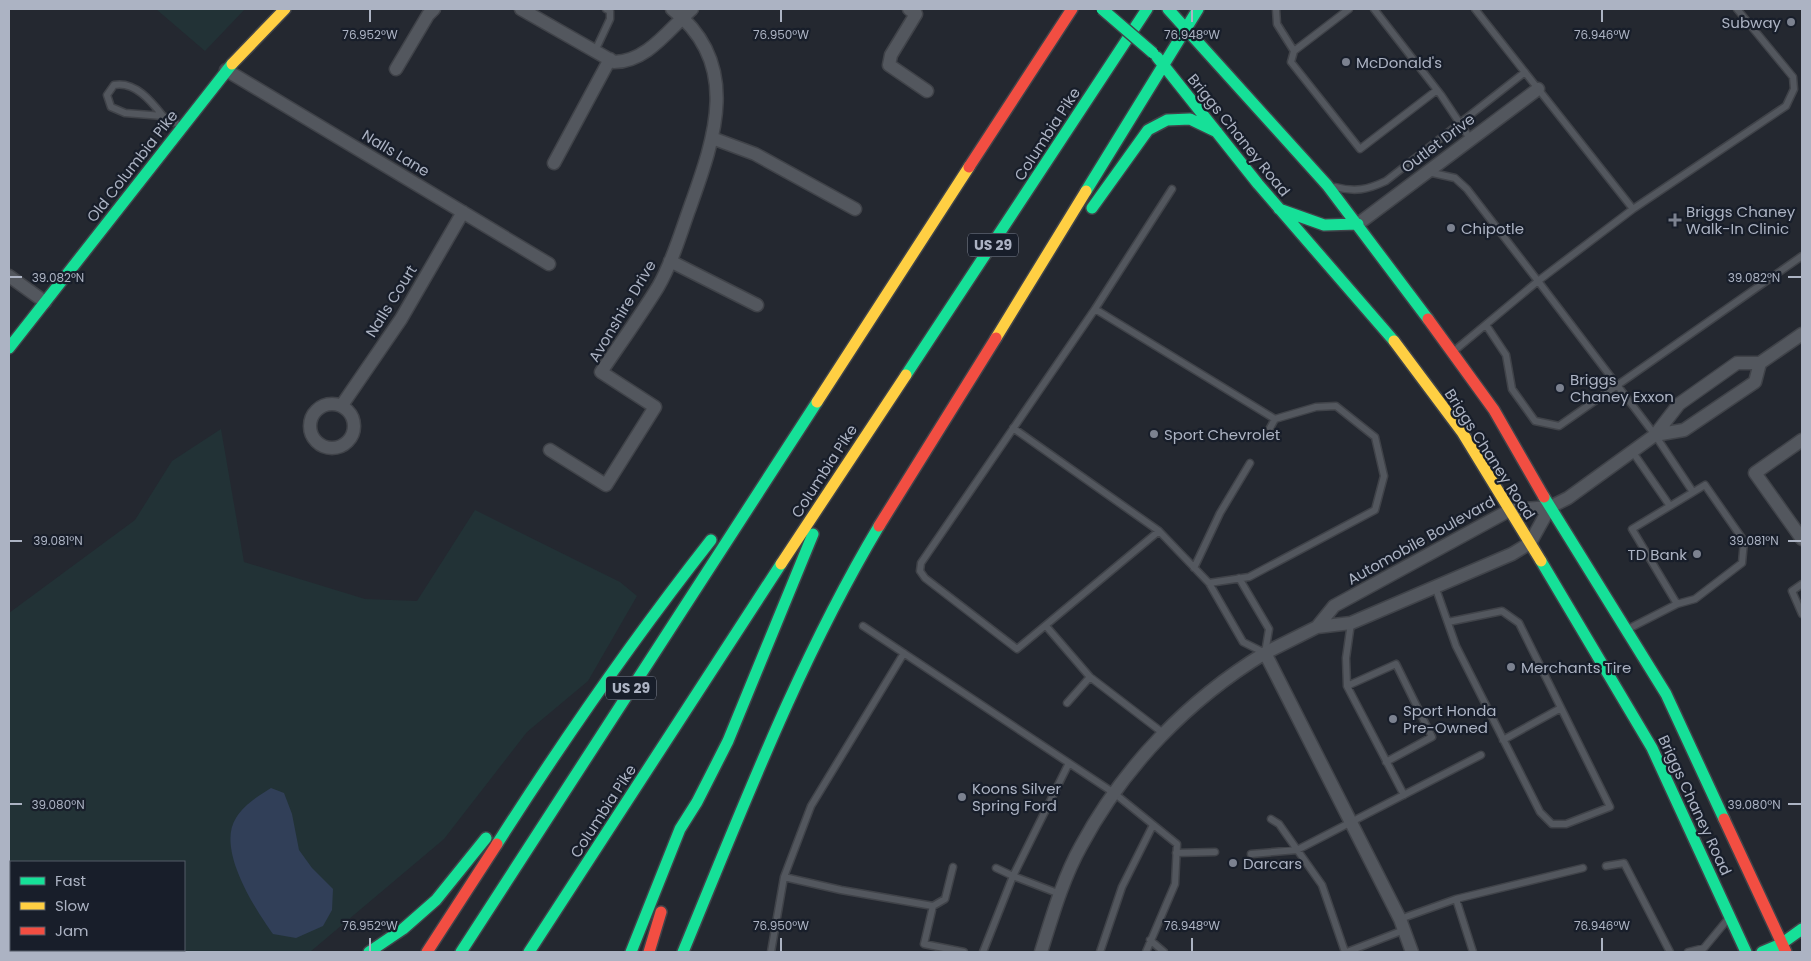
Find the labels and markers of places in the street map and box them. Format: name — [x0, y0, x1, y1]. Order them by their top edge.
place label: Subway — [1722, 12, 1782, 33]
marker: Subway — [1785, 16, 1797, 28]
place label: McDonald's — [1356, 52, 1442, 73]
marker: McDonald's — [1340, 56, 1352, 68]
place label: Briggs Chaney Walk-In Clinic — [1686, 201, 1796, 239]
marker: Briggs Chaney Walk-In Clinic — [1668, 213, 1682, 227]
place label: Chipotle — [1461, 218, 1524, 239]
marker: Chipotle — [1445, 222, 1457, 234]
place label: Briggs Chaney Exxon — [1570, 369, 1674, 407]
marker: Briggs Chaney Exxon — [1554, 382, 1566, 394]
place label: Sport Chevrolet — [1164, 424, 1280, 445]
marker: Sport Chevrolet — [1148, 428, 1160, 440]
place label: TD Bank — [1628, 544, 1687, 565]
marker: TD Bank — [1691, 548, 1703, 560]
place label: Merchants Tire — [1521, 657, 1631, 678]
marker: Merchants Tire — [1505, 661, 1517, 673]
place label: Sport Honda Pre-Owned — [1403, 700, 1496, 738]
marker: Sport Honda Pre-Owned — [1387, 713, 1399, 725]
place label: Koons Silver Spring Ford — [972, 778, 1062, 816]
marker: Koons Silver Spring Ford — [956, 791, 968, 803]
place label: Darcars — [1243, 853, 1302, 874]
marker: Darcars — [1227, 857, 1239, 869]

